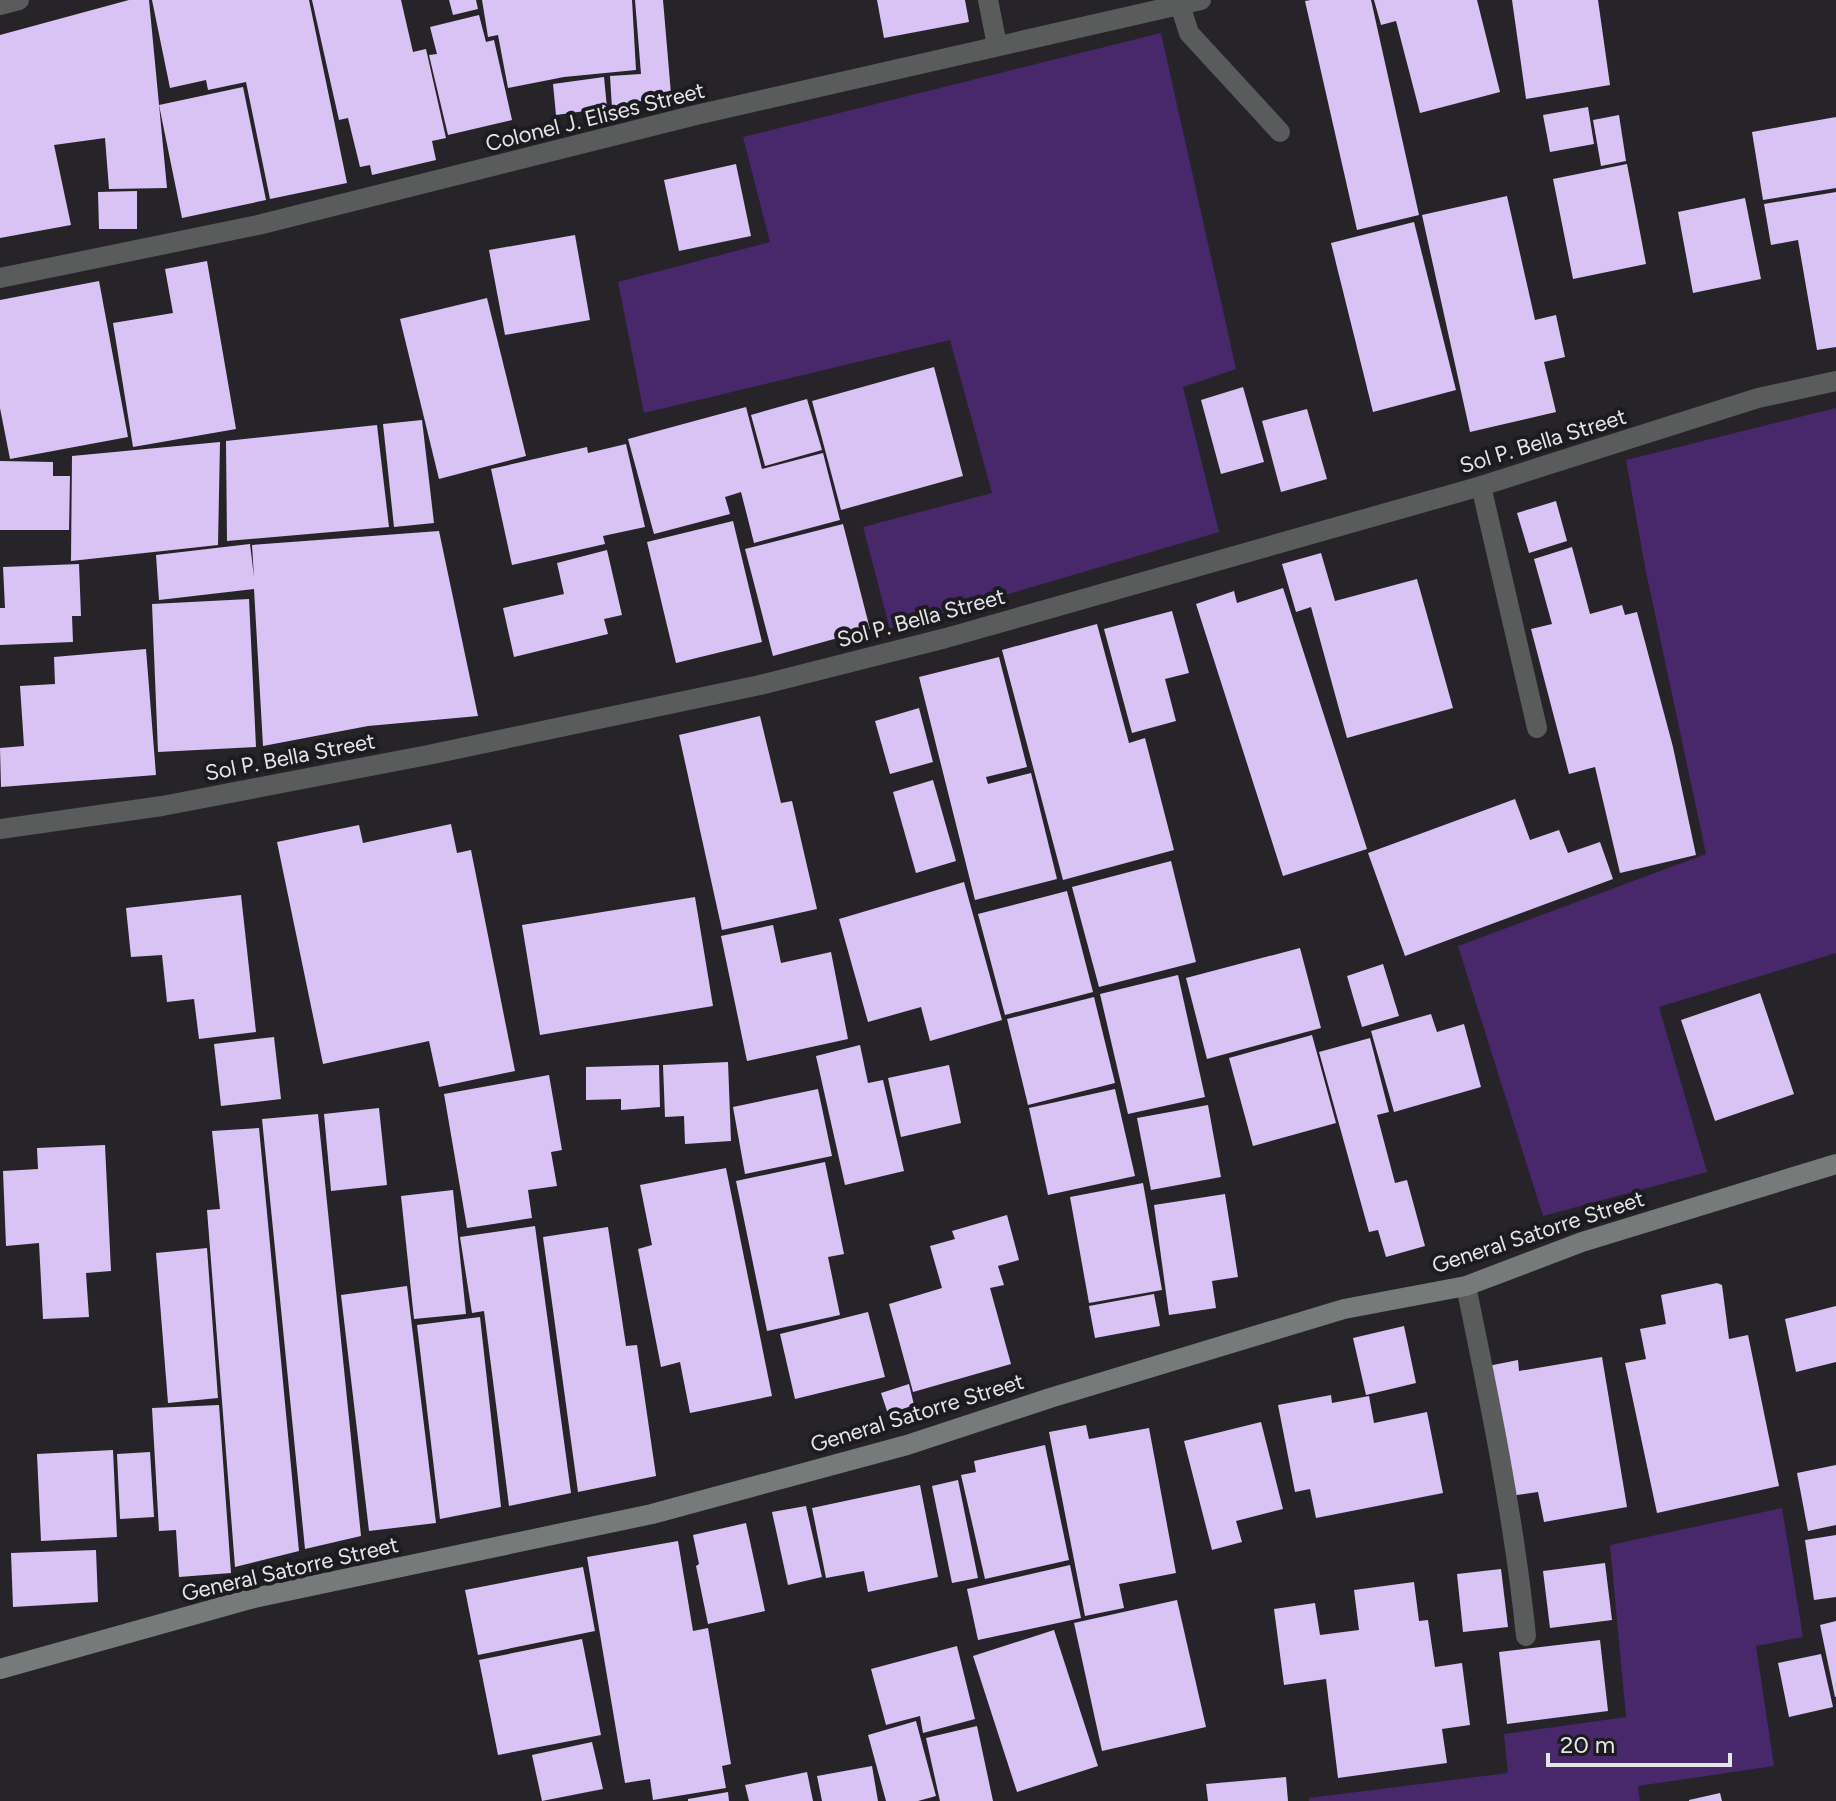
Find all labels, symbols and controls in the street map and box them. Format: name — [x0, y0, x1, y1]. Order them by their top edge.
street label: Colonel J. Elises Street — [483, 77, 707, 157]
street label: Sol P. Bella Street — [1456, 403, 1630, 479]
street label: Sol P. Bella Street — [834, 583, 1008, 653]
street label: Sol P. Bella Street — [203, 727, 377, 787]
street label: General Satorre Street — [1428, 1185, 1648, 1279]
street label: General Satorre Street — [807, 1368, 1027, 1458]
street label: General Satorre Street — [179, 1531, 401, 1607]
scale bar — [1548, 1717, 1730, 1767]
text: 20 m — [1560, 1730, 1615, 1759]

